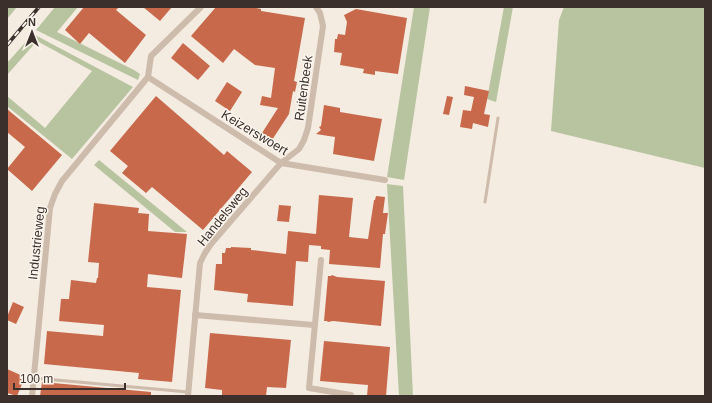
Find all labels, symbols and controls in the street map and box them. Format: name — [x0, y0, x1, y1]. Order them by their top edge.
north arrow — [12, 12, 52, 52]
text: N — [28, 16, 36, 28]
street label: Ruitenbeek — [291, 54, 316, 122]
street label: Keizerswoert — [219, 107, 291, 158]
street label: Handelsweg — [194, 184, 251, 249]
street label: Industrieweg — [25, 206, 48, 280]
scale bar — [14, 365, 125, 391]
text: 100 m — [20, 372, 53, 386]

